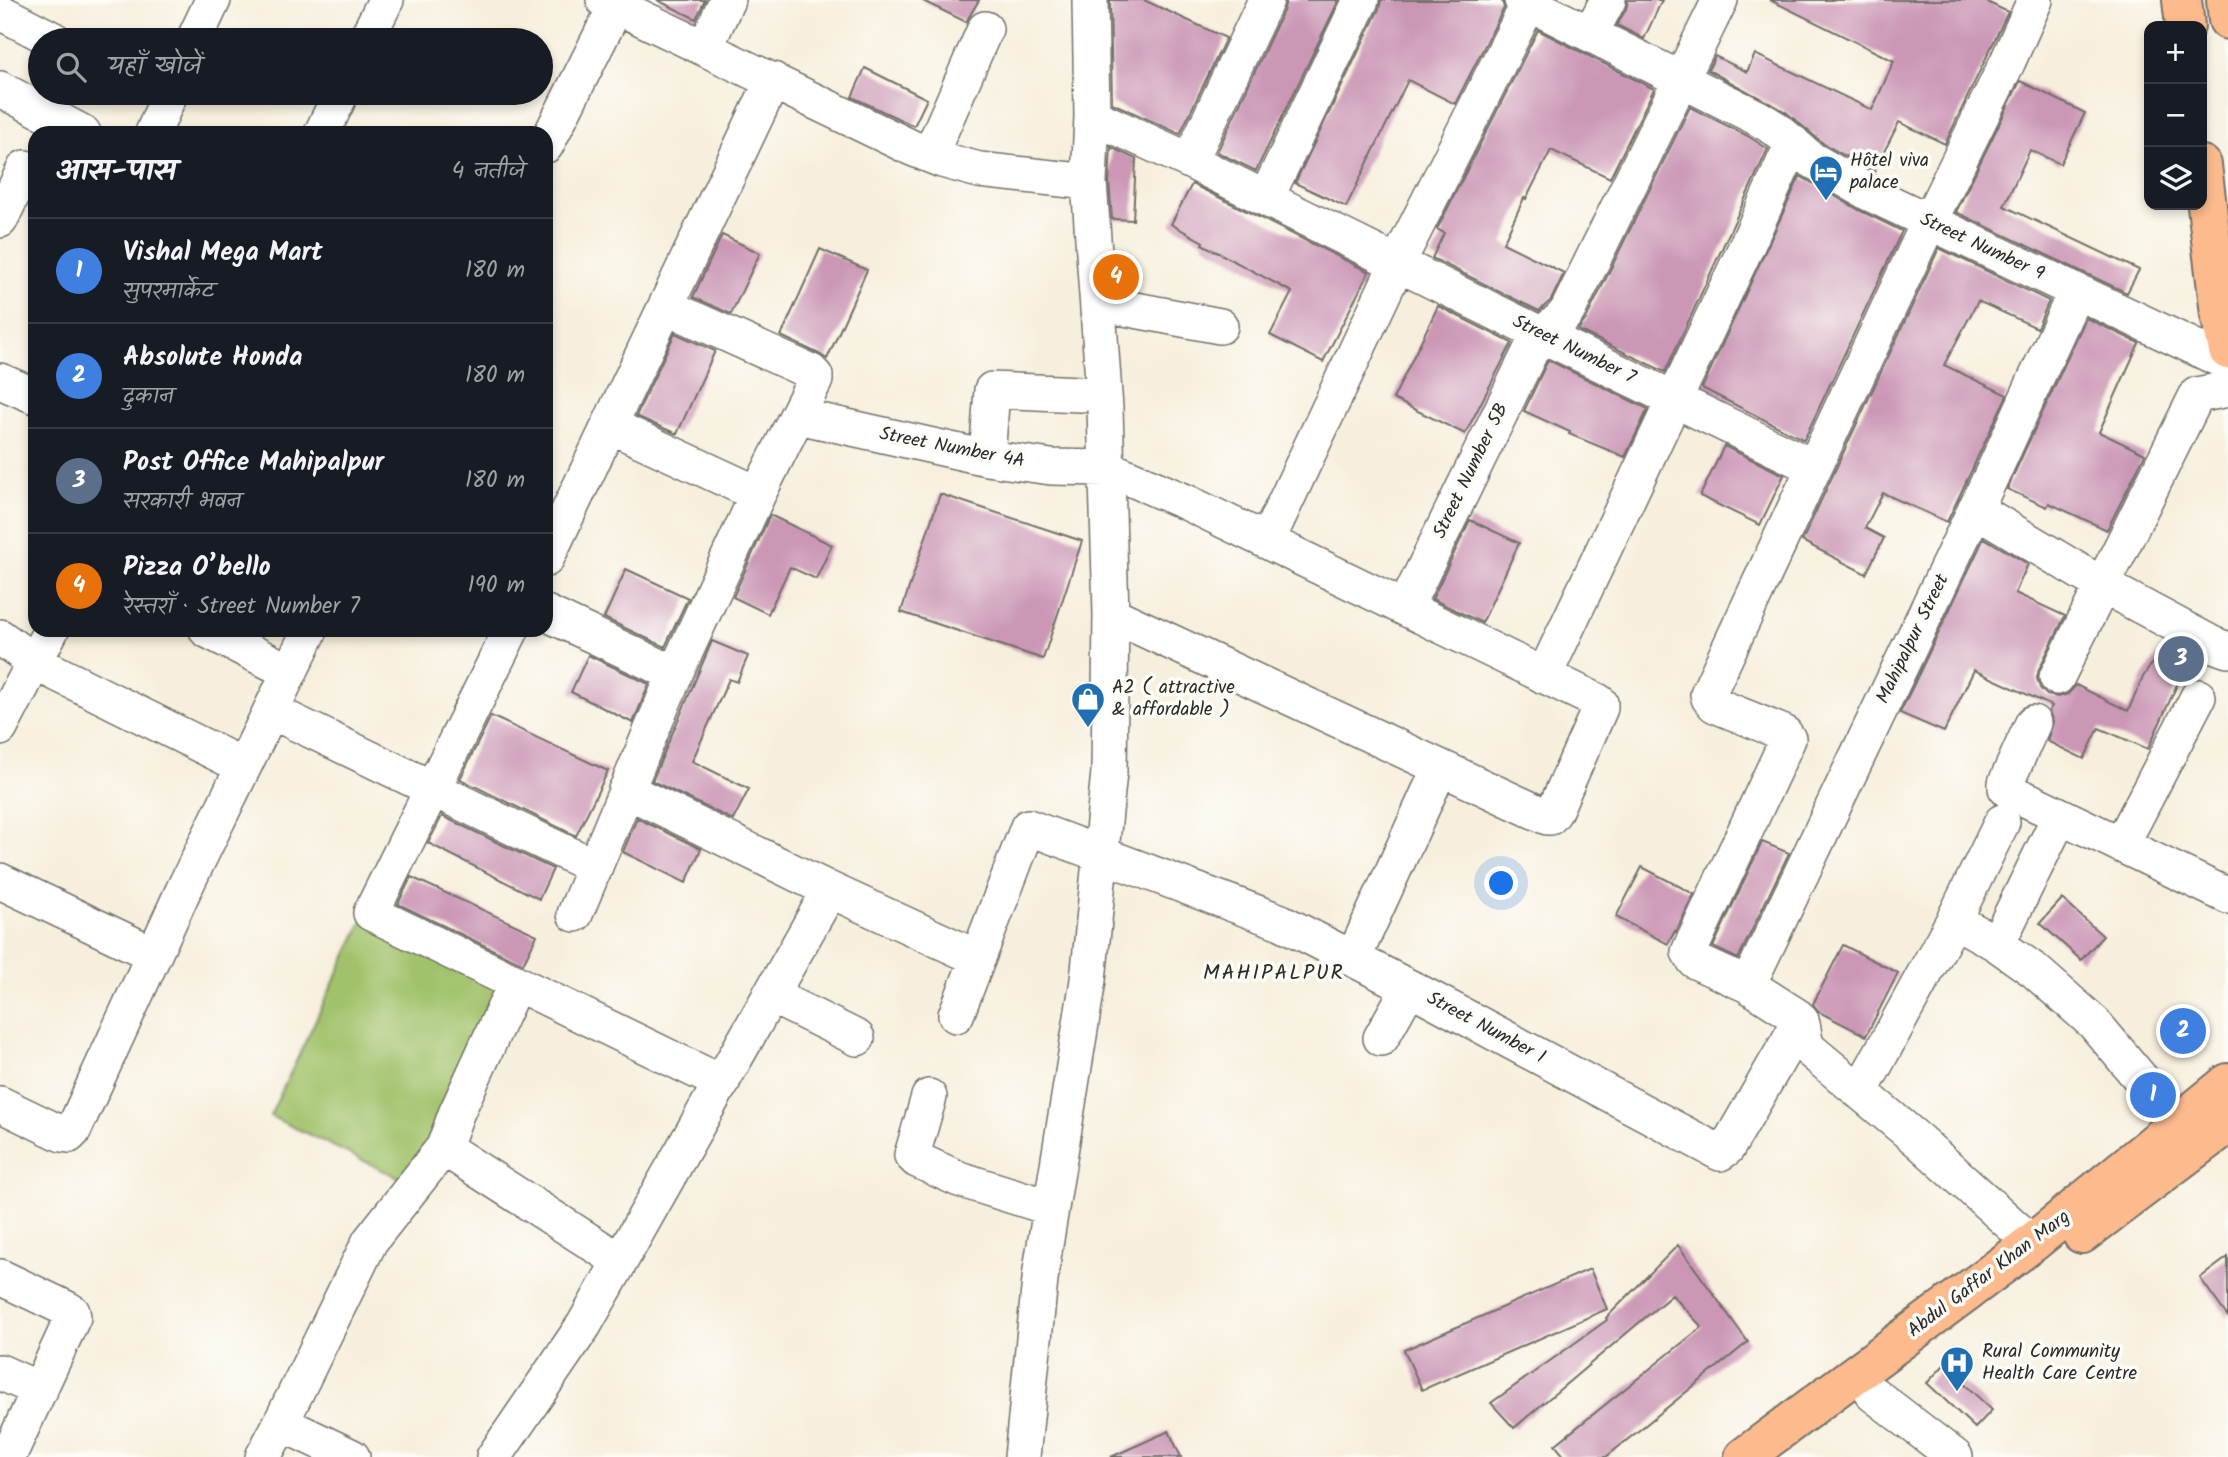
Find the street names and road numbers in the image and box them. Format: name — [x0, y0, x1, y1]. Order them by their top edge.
street label: Street Number 9 — [1915, 205, 2049, 289]
street label: Street Number 7 — [1507, 307, 1642, 393]
street label: Street Number 5B — [1425, 398, 1517, 544]
street label: Street Number 4A — [877, 419, 1027, 477]
street label: Mahipalpur Street — [1868, 568, 1958, 709]
street label: Street Number 1 — [1421, 984, 1551, 1072]
street label: Abdul Gaffar Khan Marg — [1901, 1203, 2077, 1345]

